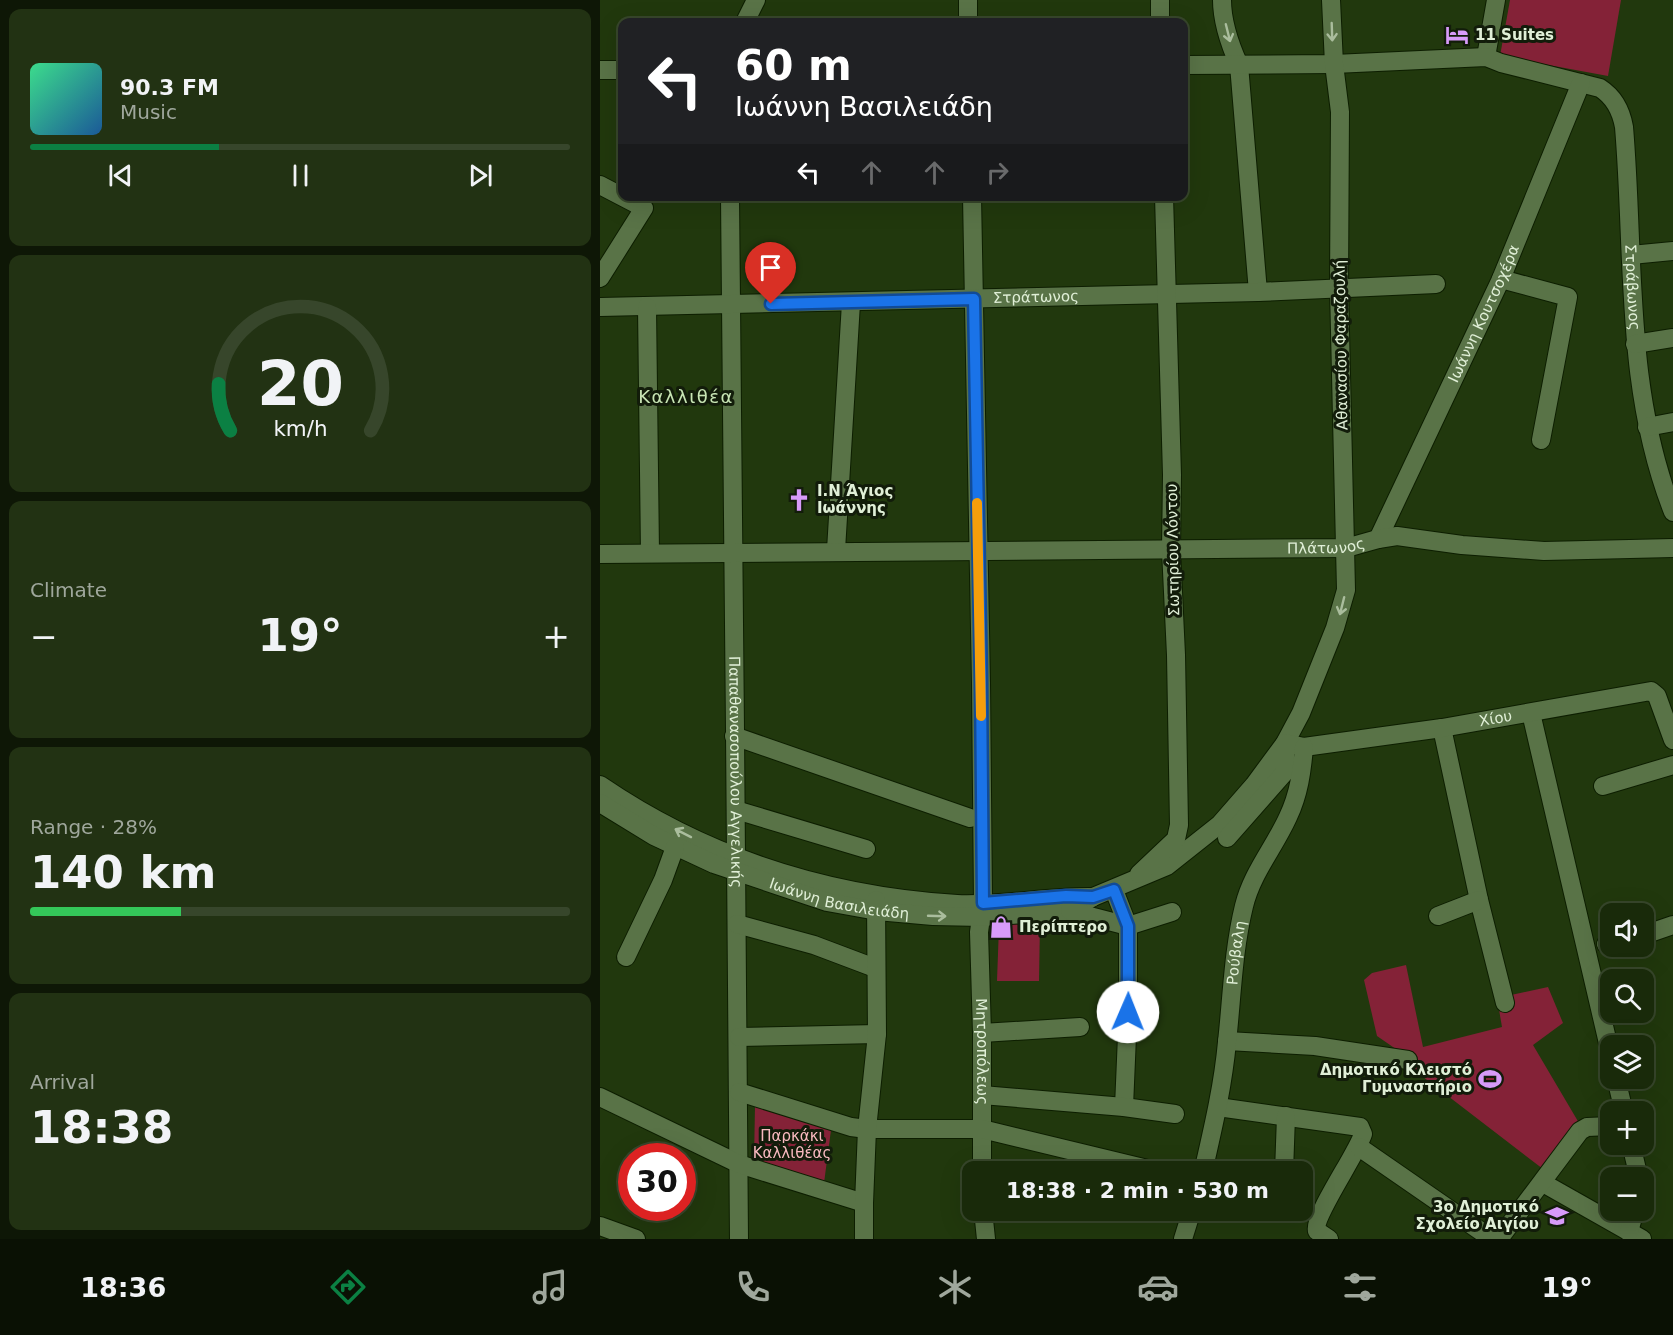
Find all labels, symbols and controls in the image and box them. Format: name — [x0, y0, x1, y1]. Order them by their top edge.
one-way arrow — [1327, 21, 1338, 41]
hotel icon: 11 Suites — [1444, 22, 1470, 48]
one-way arrow — [1223, 23, 1234, 42]
place label: 11 Suites — [1475, 26, 1554, 44]
text: 60 m — [735, 41, 852, 90]
icon: left — [636, 42, 714, 120]
text: 90.3 FM — [120, 75, 219, 100]
text: Ιωάννη Βασιλειάδη — [735, 91, 993, 122]
text: Music — [120, 100, 177, 124]
icon: left — [792, 156, 825, 189]
icon: ahead — [855, 156, 888, 189]
icon: ahead — [918, 156, 951, 189]
icon: right — [981, 156, 1014, 189]
icon: previous — [104, 159, 137, 192]
icon: pause — [284, 159, 317, 192]
icon: next — [464, 159, 497, 192]
pin — [745, 242, 796, 304]
street label: Ιωάννη Κουτσοχέρα — [1444, 242, 1523, 385]
street label: Στράβωνος — [1621, 244, 1644, 331]
icon: arrive — [754, 251, 787, 284]
street label: Αθανασίου Φαραζουλή — [1331, 260, 1351, 430]
street label: Στράτωνος — [993, 287, 1079, 307]
text: 20 — [257, 347, 343, 420]
district label: Καλλιθέα — [638, 386, 734, 407]
text: km/h — [273, 416, 327, 441]
place label: Ι.Ν Άγιος Ιωάννης — [817, 482, 893, 517]
street label: Σωτηρίου Λόντου — [1163, 484, 1183, 616]
church icon: Ι.Ν Άγιος Ιωάννης — [786, 487, 812, 513]
street label: Πλάτωνος — [1287, 534, 1367, 557]
text: Climate — [30, 578, 107, 602]
one-way arrow — [1336, 596, 1347, 615]
text: 19° — [257, 609, 343, 662]
text: − — [30, 617, 58, 656]
text: + — [542, 617, 570, 656]
street label: Παπαθανασοπούλου Αγγελικής — [725, 656, 746, 888]
street label: Χίου — [1478, 707, 1514, 730]
text: Range · 28% — [30, 815, 157, 839]
one-way arrow — [675, 827, 692, 839]
text: 140 km — [30, 846, 216, 899]
street label: Ιωάννη Βασιλειάδη — [767, 874, 910, 923]
map controls — [1600, 903, 1654, 1221]
button: sound — [1600, 903, 1654, 957]
one-way arrow — [927, 910, 947, 922]
shop icon: Περίπτερο — [988, 914, 1014, 940]
place label: Περίπτερο — [1019, 918, 1107, 936]
street label: Ρούβαλη — [1223, 919, 1250, 986]
button: search — [1600, 969, 1654, 1023]
position arrow — [1096, 980, 1160, 1044]
street label: Μητροπόλεως — [972, 998, 991, 1105]
button: layers — [1600, 1035, 1654, 1089]
place label: Δημοτικό Κλειστό Γυμναστήριο — [1320, 1061, 1472, 1096]
sports icon: Δημοτικό Κλειστό Γυμναστήριο — [1477, 1066, 1503, 1092]
text: Arrival — [30, 1070, 95, 1094]
text: 18:38 — [30, 1101, 173, 1154]
button: + — [1600, 1101, 1654, 1155]
park label: Παρκάκι Καλλιθέας — [753, 1127, 831, 1162]
speed limit sign: 30 — [618, 1143, 696, 1221]
button: − — [1600, 1167, 1654, 1221]
text: 18:38 · 2 min · 530 m — [1006, 1178, 1269, 1203]
place label: 3ο Δημοτικό Σχολείο Αιγίου — [1416, 1198, 1539, 1233]
school or university icon: 3ο Δημοτικό Σχολείο Αιγίου — [1544, 1203, 1570, 1229]
icon: directions — [327, 1266, 369, 1308]
icon: music — [529, 1266, 571, 1308]
icon: phone — [732, 1266, 774, 1308]
icon: climate — [934, 1266, 976, 1308]
icon: car — [1137, 1266, 1179, 1308]
icon: filters — [1339, 1266, 1381, 1308]
text: 18:36 — [80, 1272, 166, 1303]
text: 19° — [1542, 1272, 1593, 1303]

